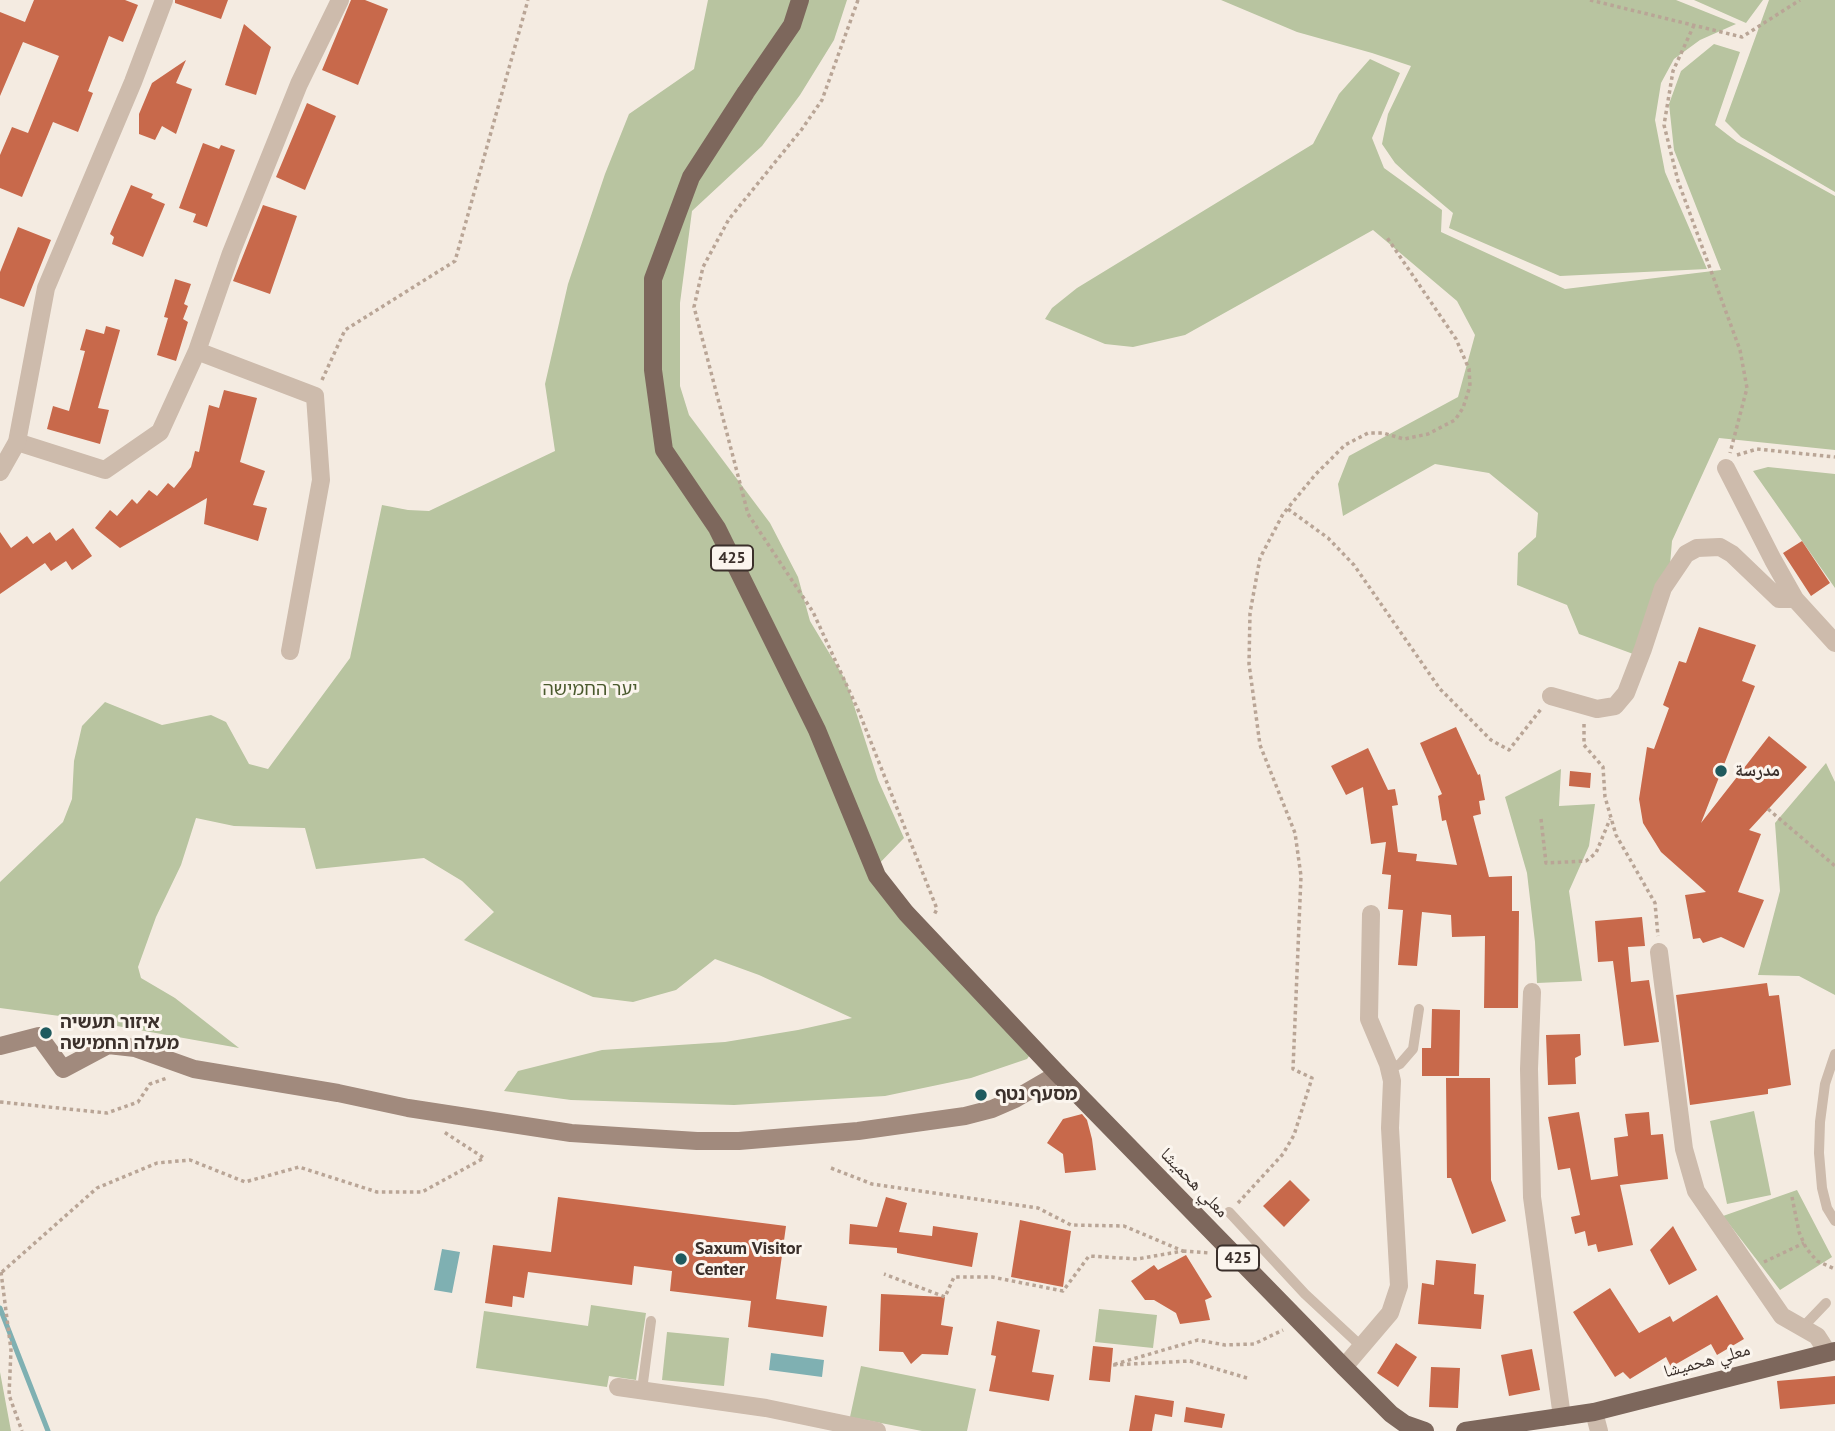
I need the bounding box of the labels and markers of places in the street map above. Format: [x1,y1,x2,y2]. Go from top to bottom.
place label: مدرسة [1735,760,1780,782]
marker: مدرسة [1713,763,1729,779]
place label: איזור תעשיה מעלה החמישה [60,1012,179,1054]
marker: איזור תעשיה מעלה החמישה [38,1025,54,1041]
place label: מסעף נטף [995,1084,1077,1106]
marker: מסעף נטף [973,1087,989,1103]
place label: Saxum Visitor Center [695,1238,802,1280]
marker: Saxum Visitor Center [673,1251,689,1267]

